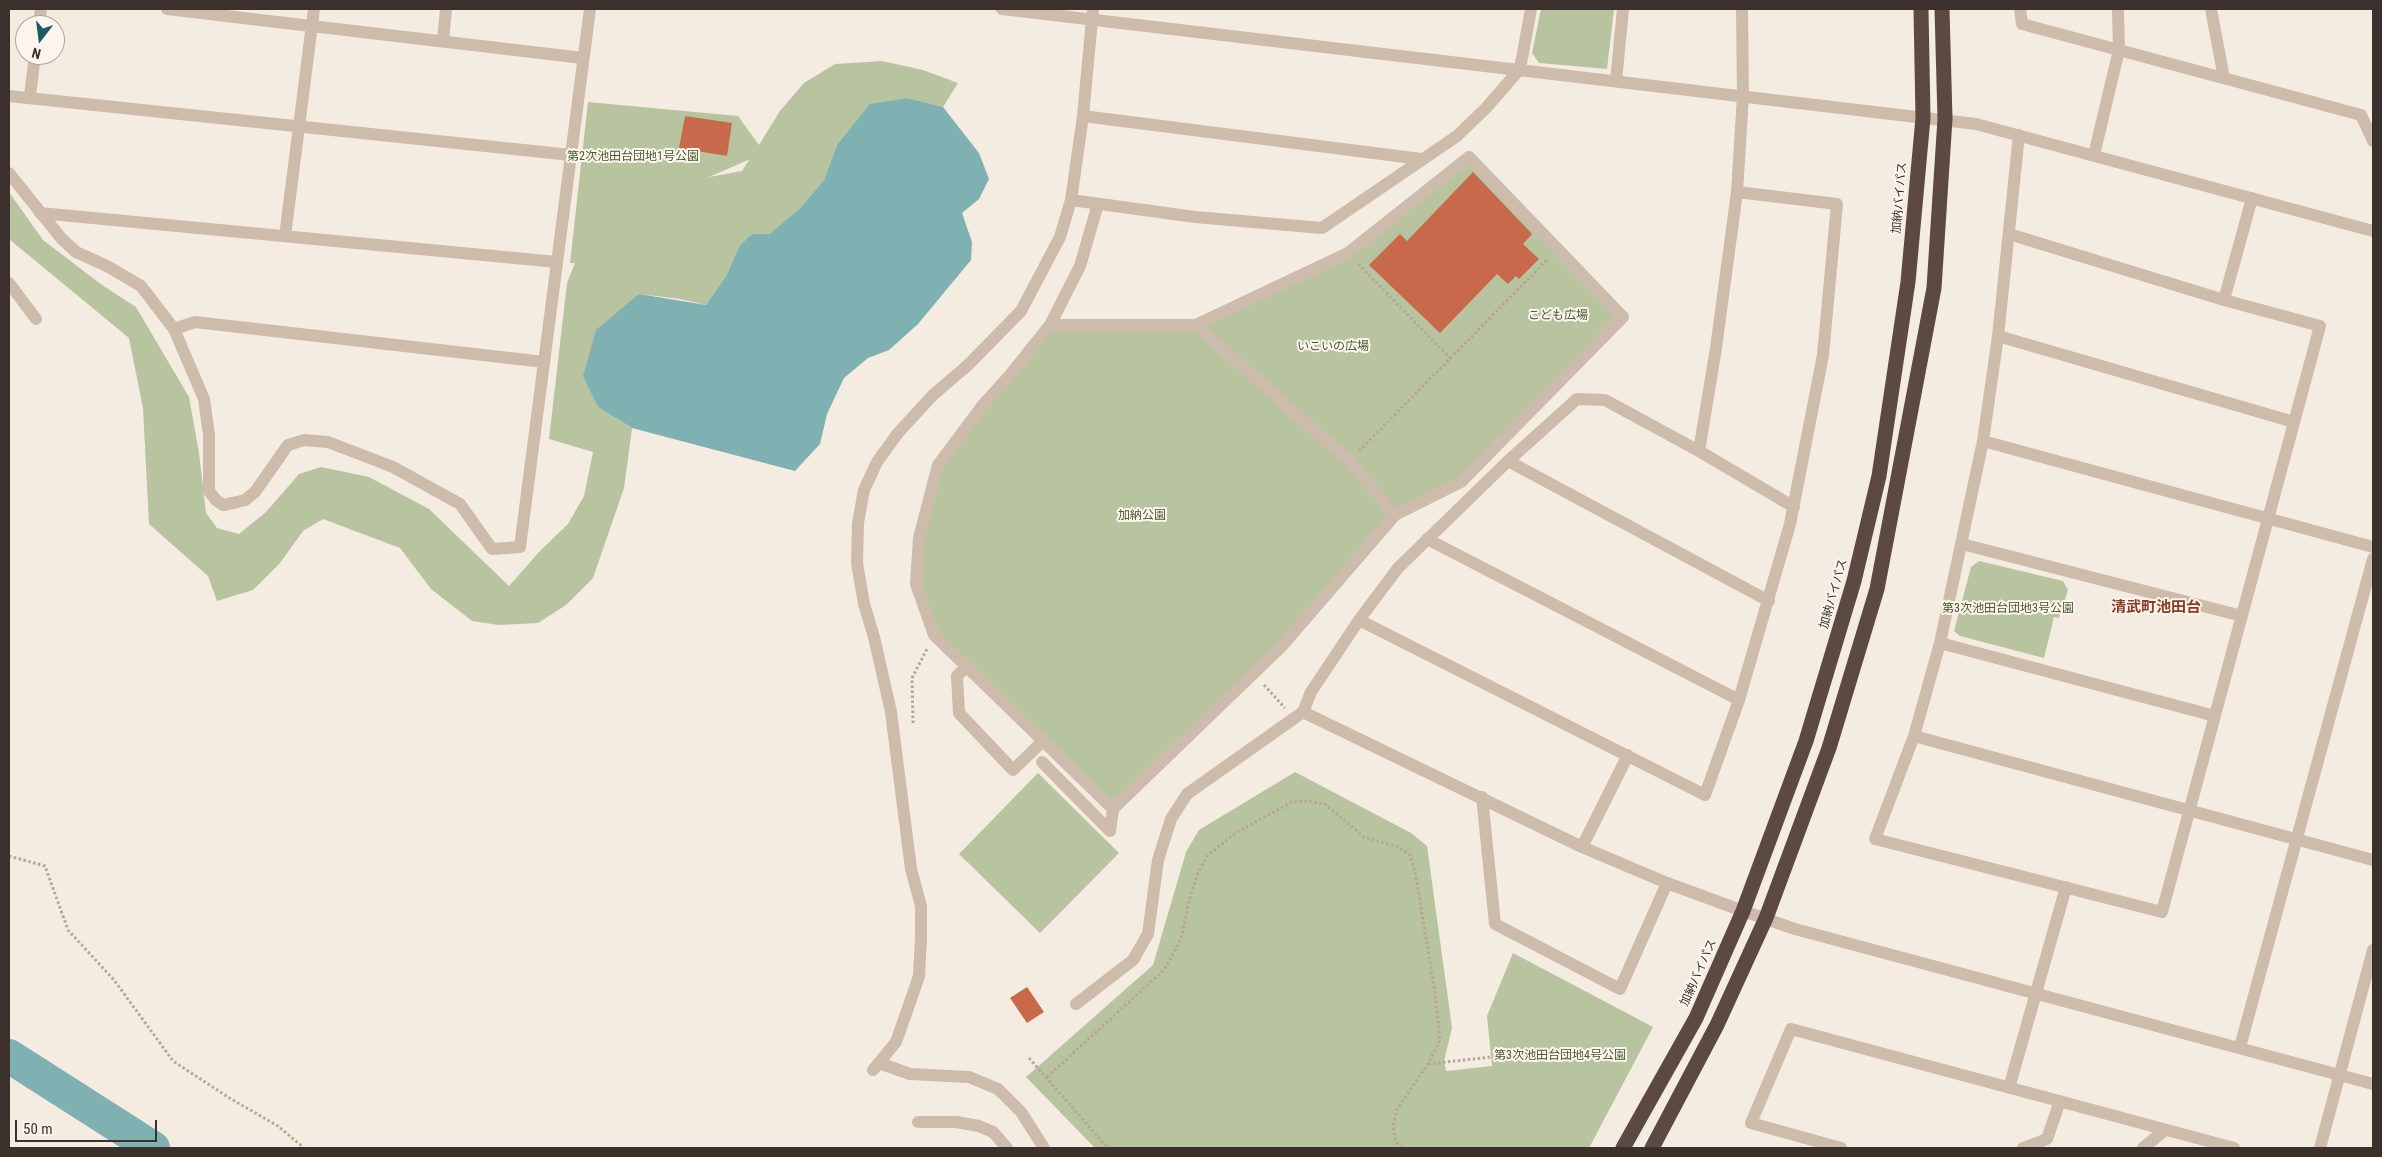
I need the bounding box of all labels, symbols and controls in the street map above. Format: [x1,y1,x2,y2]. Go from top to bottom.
north arrow [15,15,65,65]
text: N [30,45,43,62]
park label: 第2次池田台団地1号公園 [567,150,699,164]
street label: 加納バイパス [1890,162,1910,234]
park label: こども広場 [1528,309,1588,323]
park label: いこいの広場 [1297,340,1369,354]
park label: 加納公園 [1118,509,1166,523]
street label: 加納バイパス [1817,557,1851,631]
district label: 清武町池田台 [2111,599,2201,617]
park label: 第3次池田台団地3号公園 [1942,602,2074,616]
street label: 加納バイパス [1678,937,1720,1009]
park label: 第3次池田台団地4号公園 [1494,1049,1626,1063]
scale bar [18,1110,160,1142]
text: 50 m [23,1120,53,1138]

